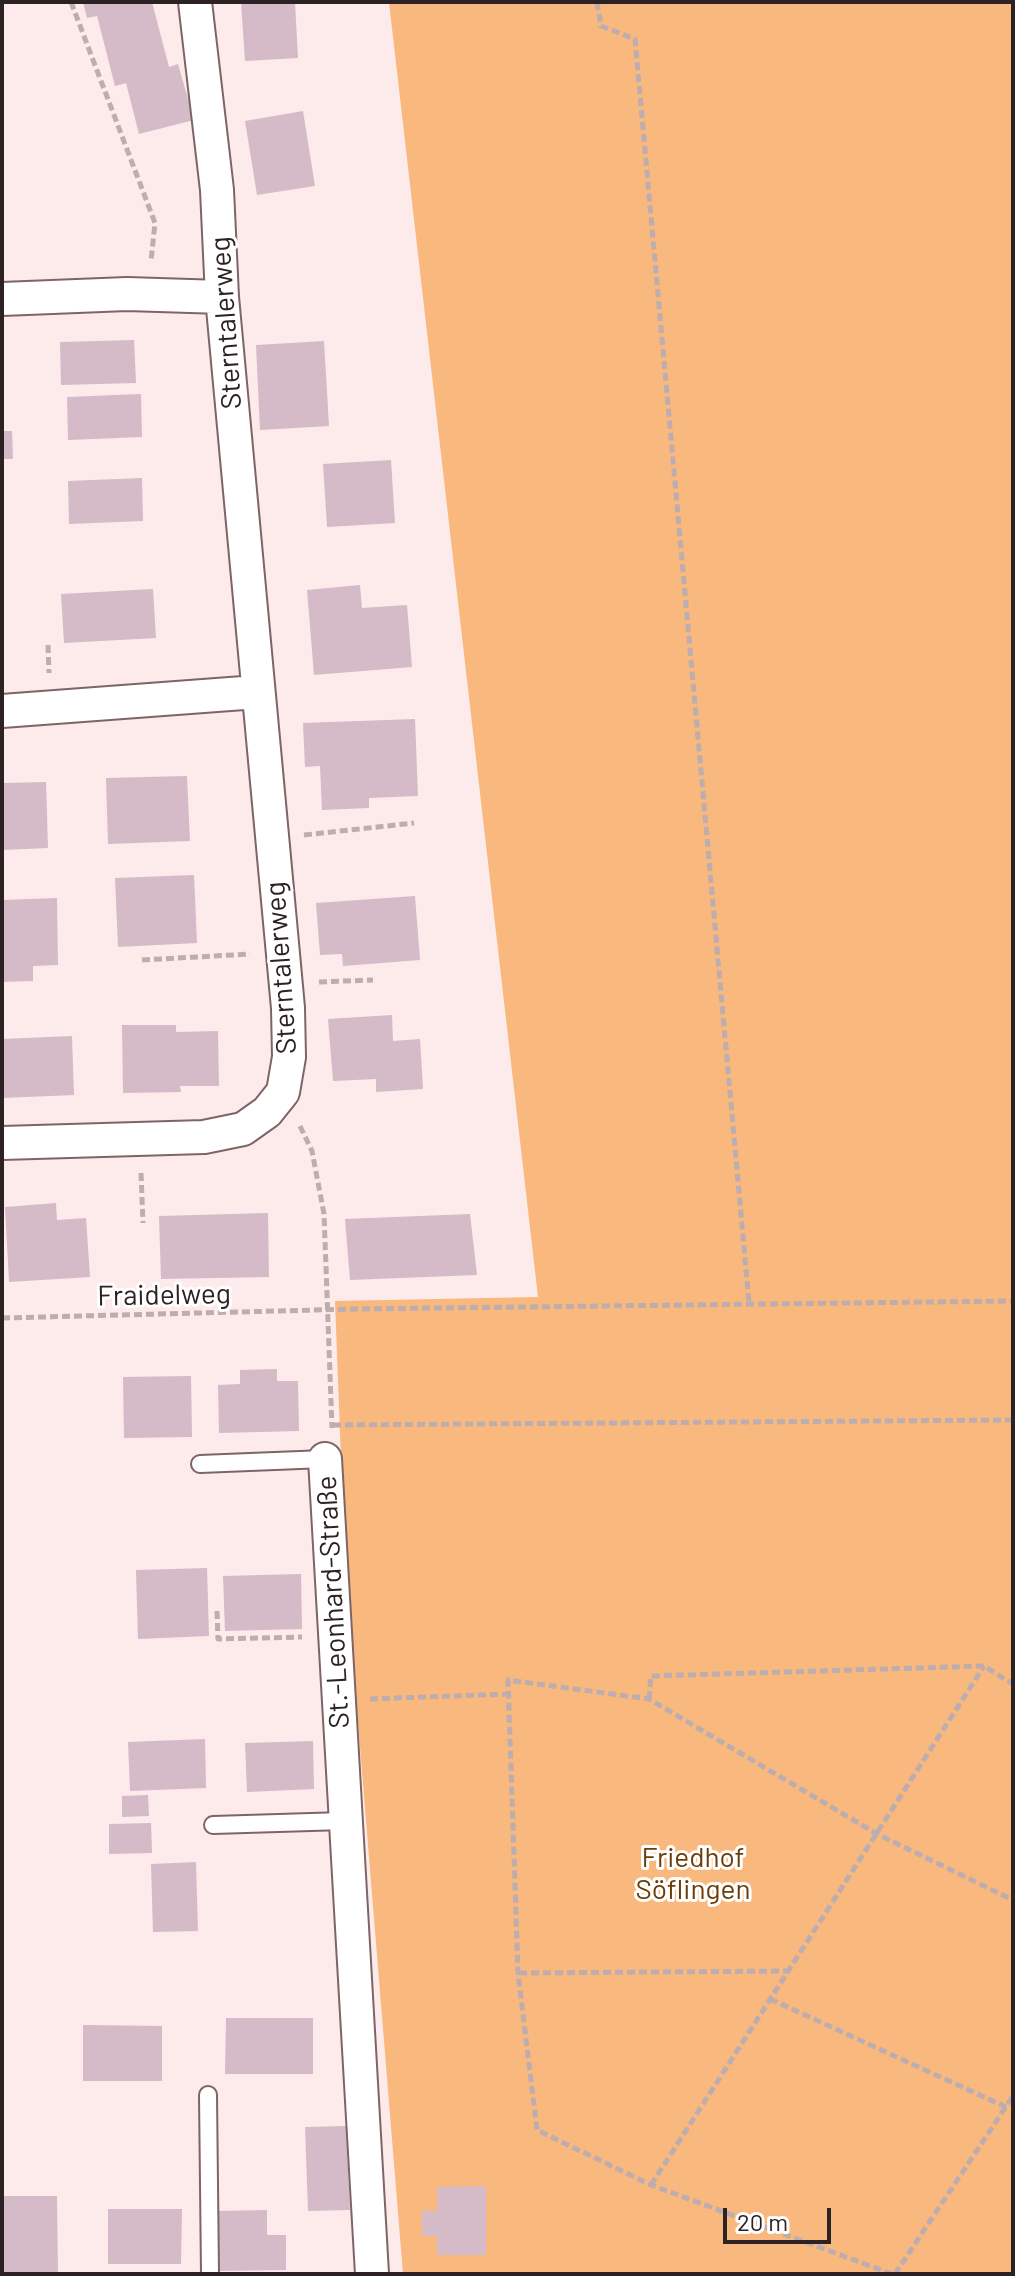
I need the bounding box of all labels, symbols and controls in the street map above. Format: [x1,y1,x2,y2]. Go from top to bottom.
street label: Sterntalerweg [203,236,249,410]
street label: Sterntalerweg [258,881,304,1055]
street label: Fraidelweg [97,1277,231,1313]
street label: St.-Leonhard-Straße [310,1475,356,1729]
park label: Friedhof Söflingen [636,1841,750,1907]
scale bar [727,2192,835,2242]
text: 20 m [737,2207,788,2236]

